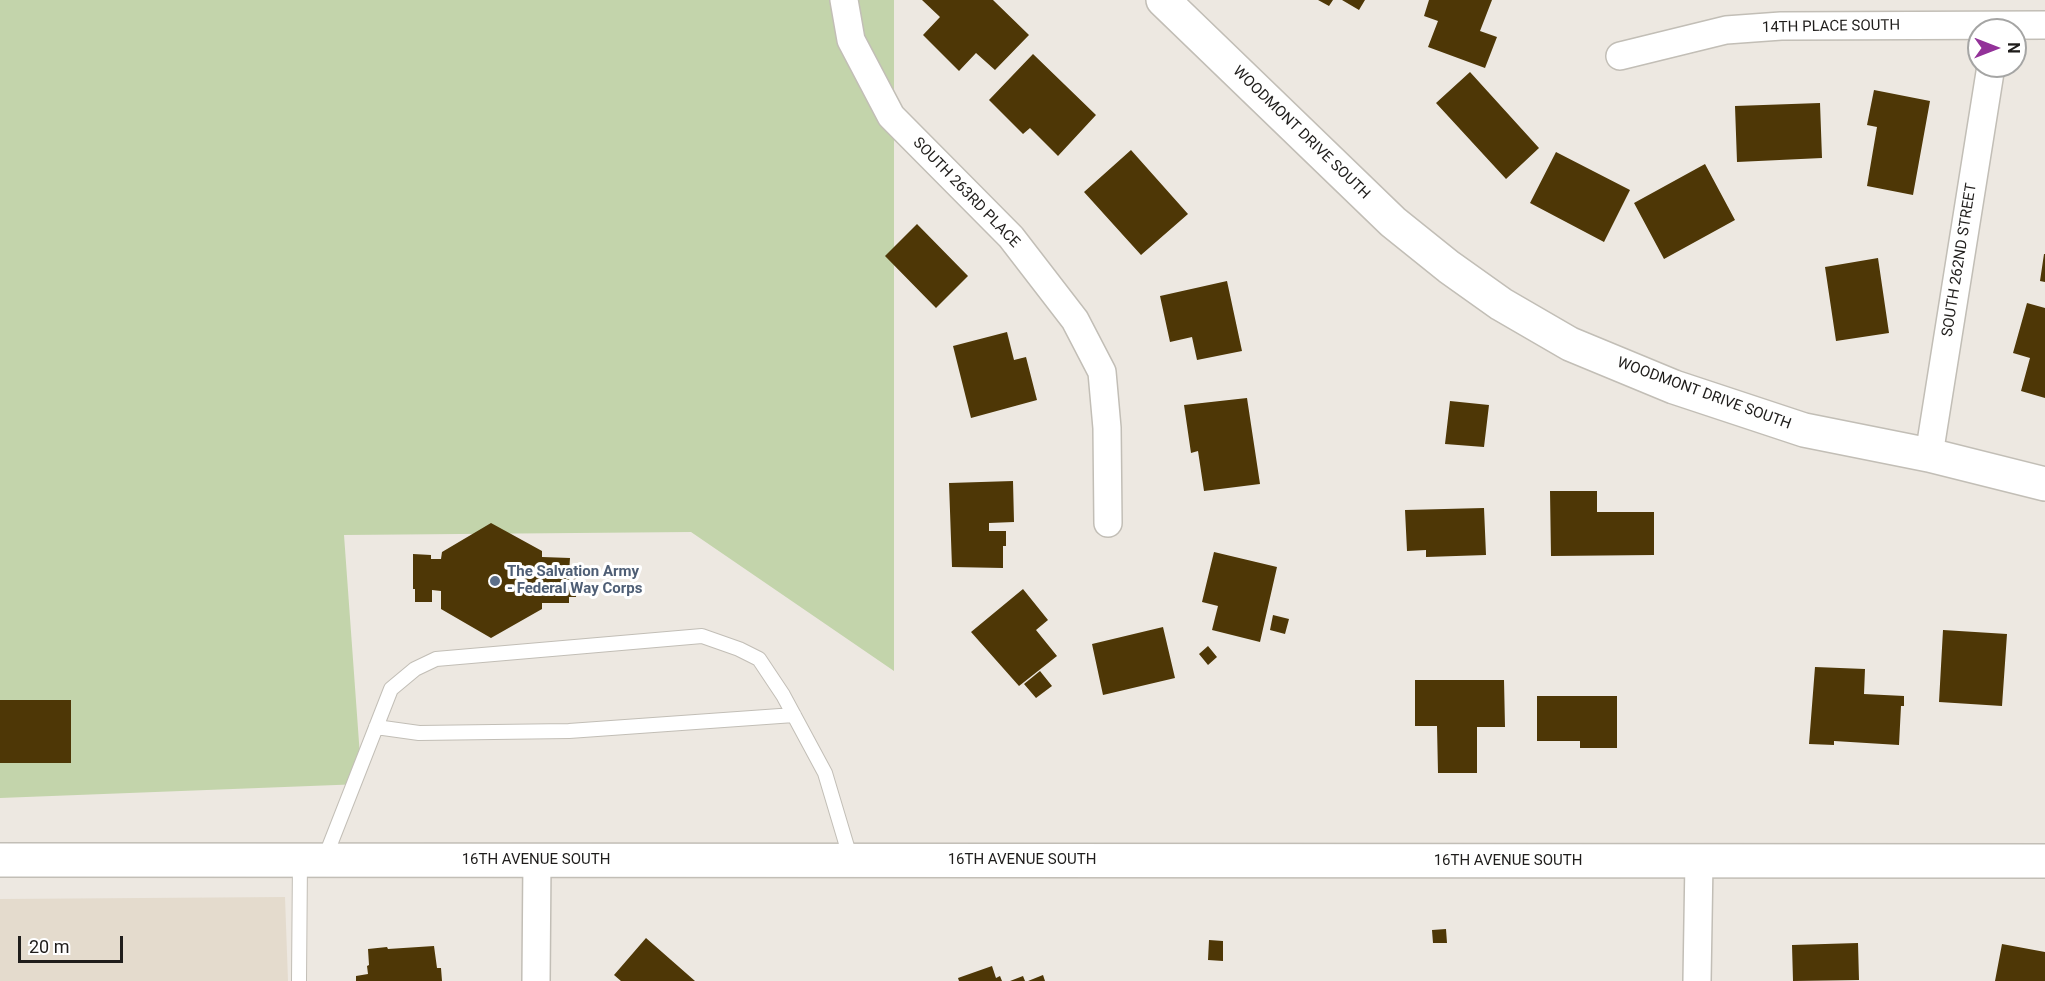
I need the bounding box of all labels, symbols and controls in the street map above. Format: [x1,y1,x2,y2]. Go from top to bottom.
street label: 14TH PLACE SOUTH [1762,17,1900,37]
north arrow [1967,18,2027,78]
text: N [2004,42,2023,54]
street label: WOODMONT DRIVE SOUTH [1229,63,1373,203]
street label: SOUTH 263RD PLACE [909,134,1023,252]
street label: SOUTH 262ND STREET [1939,182,1981,338]
street label: WOODMONT DRIVE SOUTH [1615,354,1793,434]
place label: The Salvation Army - Federal Way Corps [507,563,642,598]
marker: The Salvation Army - Federal Way Corps [488,574,502,588]
street label: 16TH AVENUE SOUTH [462,851,610,869]
street label: 16TH AVENUE SOUTH [948,851,1096,869]
street label: 16TH AVENUE SOUTH [1434,852,1582,870]
scale bar [21,924,126,962]
text: 20 m [29,936,69,957]

